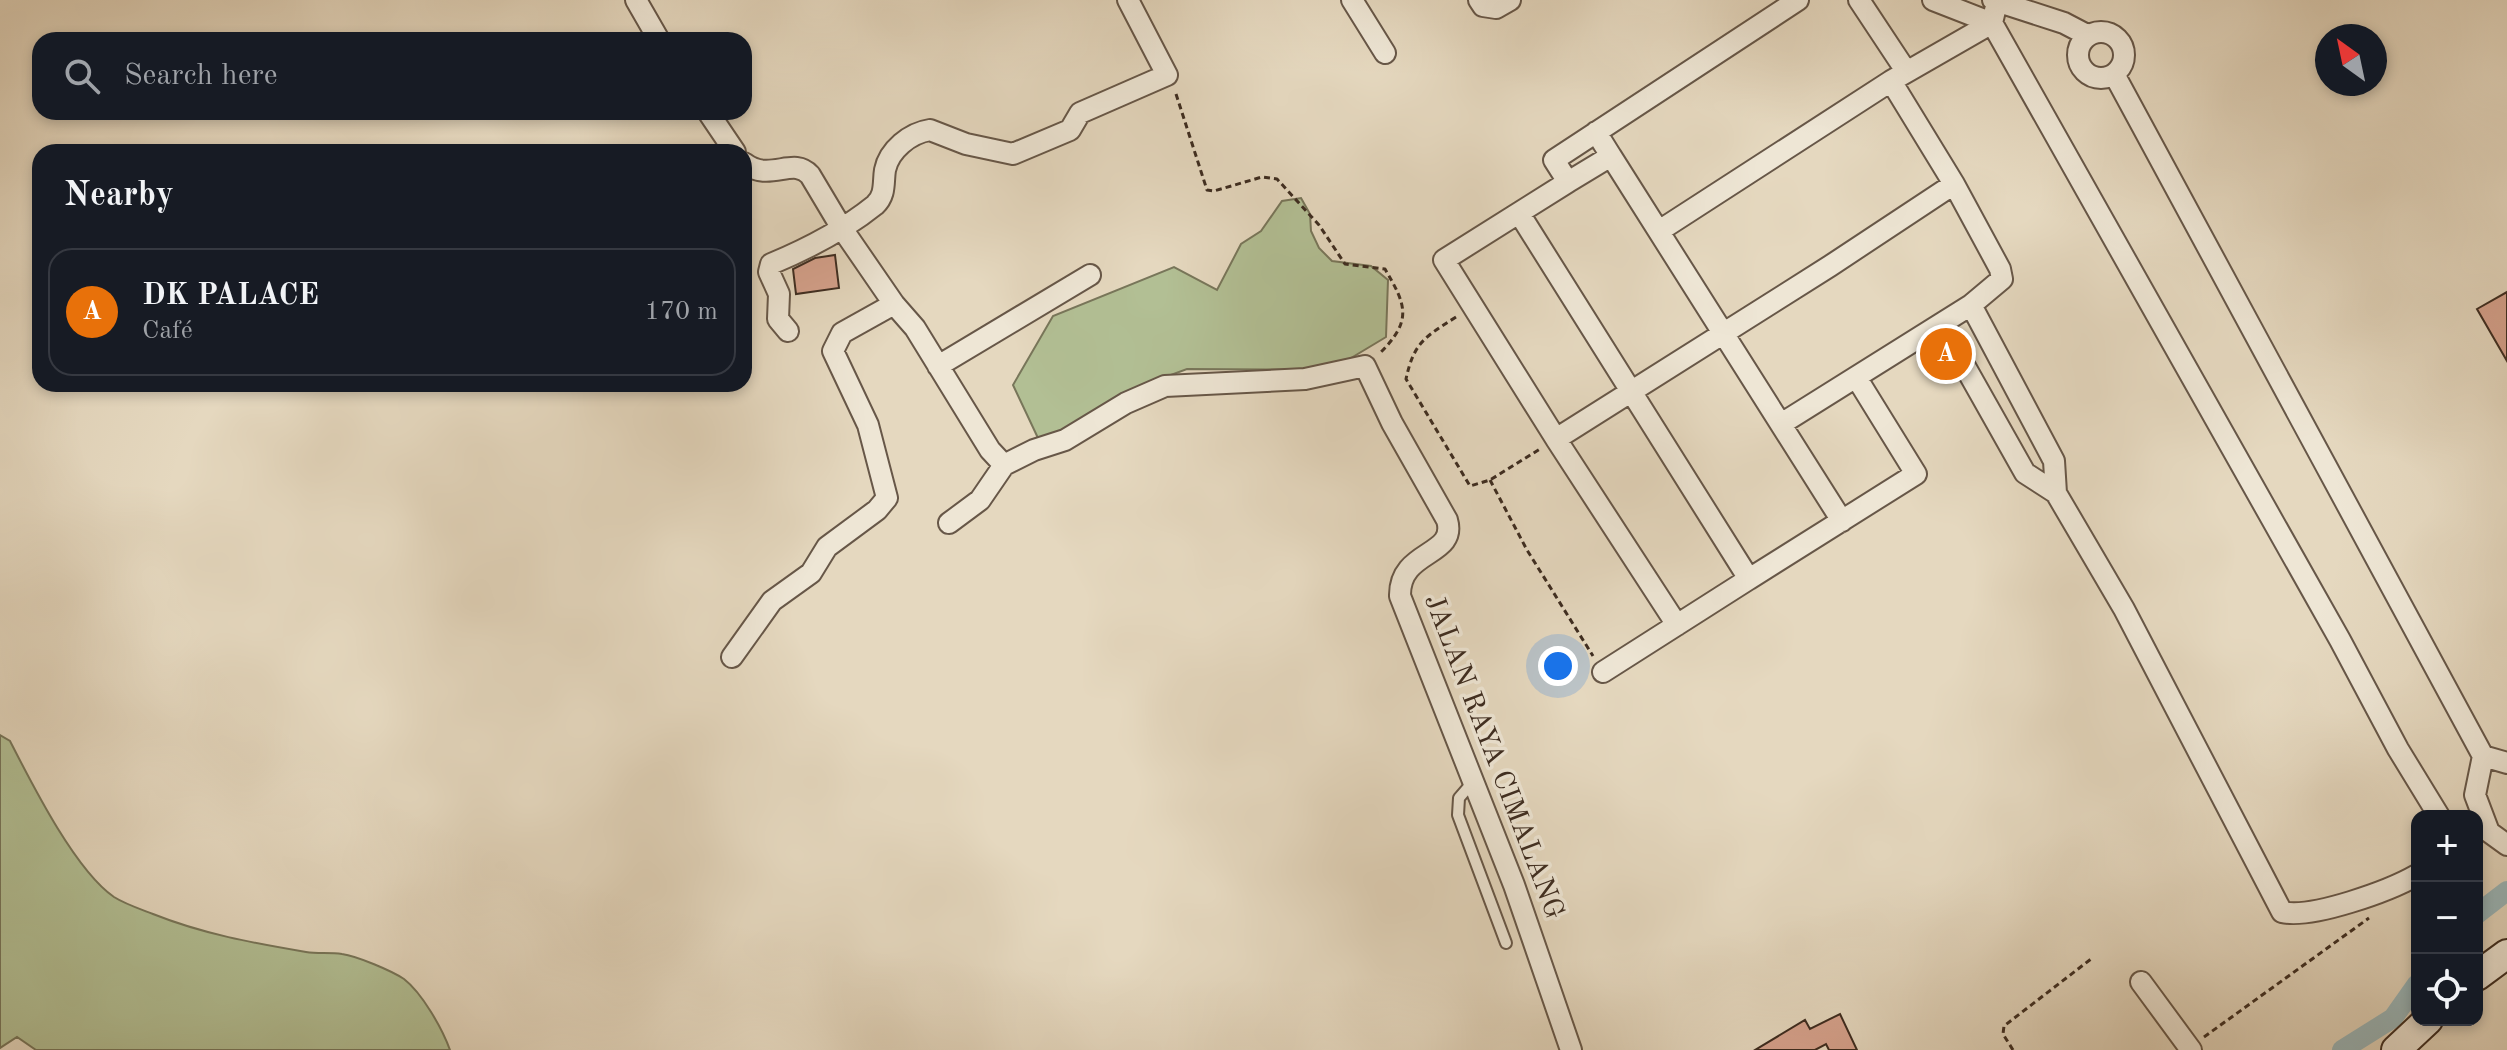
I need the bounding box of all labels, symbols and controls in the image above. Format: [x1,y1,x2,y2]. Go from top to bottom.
north arrow [2315,24,2387,96]
search box [32,32,752,120]
icon: search [60,54,104,98]
text: Search here [124,61,278,91]
text: Nearby [64,179,174,213]
text: DK PALACE [142,281,319,311]
text: A [82,299,102,325]
text: 170 m [645,299,718,325]
text: Café [142,318,193,344]
pin: A [1920,324,1972,384]
street label: JALAN RAYA CIMALANG [1418,591,1568,923]
your location [1538,646,1578,686]
map controls [2411,810,2483,1026]
button: + [2411,810,2483,882]
button: − [2411,882,2483,954]
button: locate [2411,954,2483,1026]

